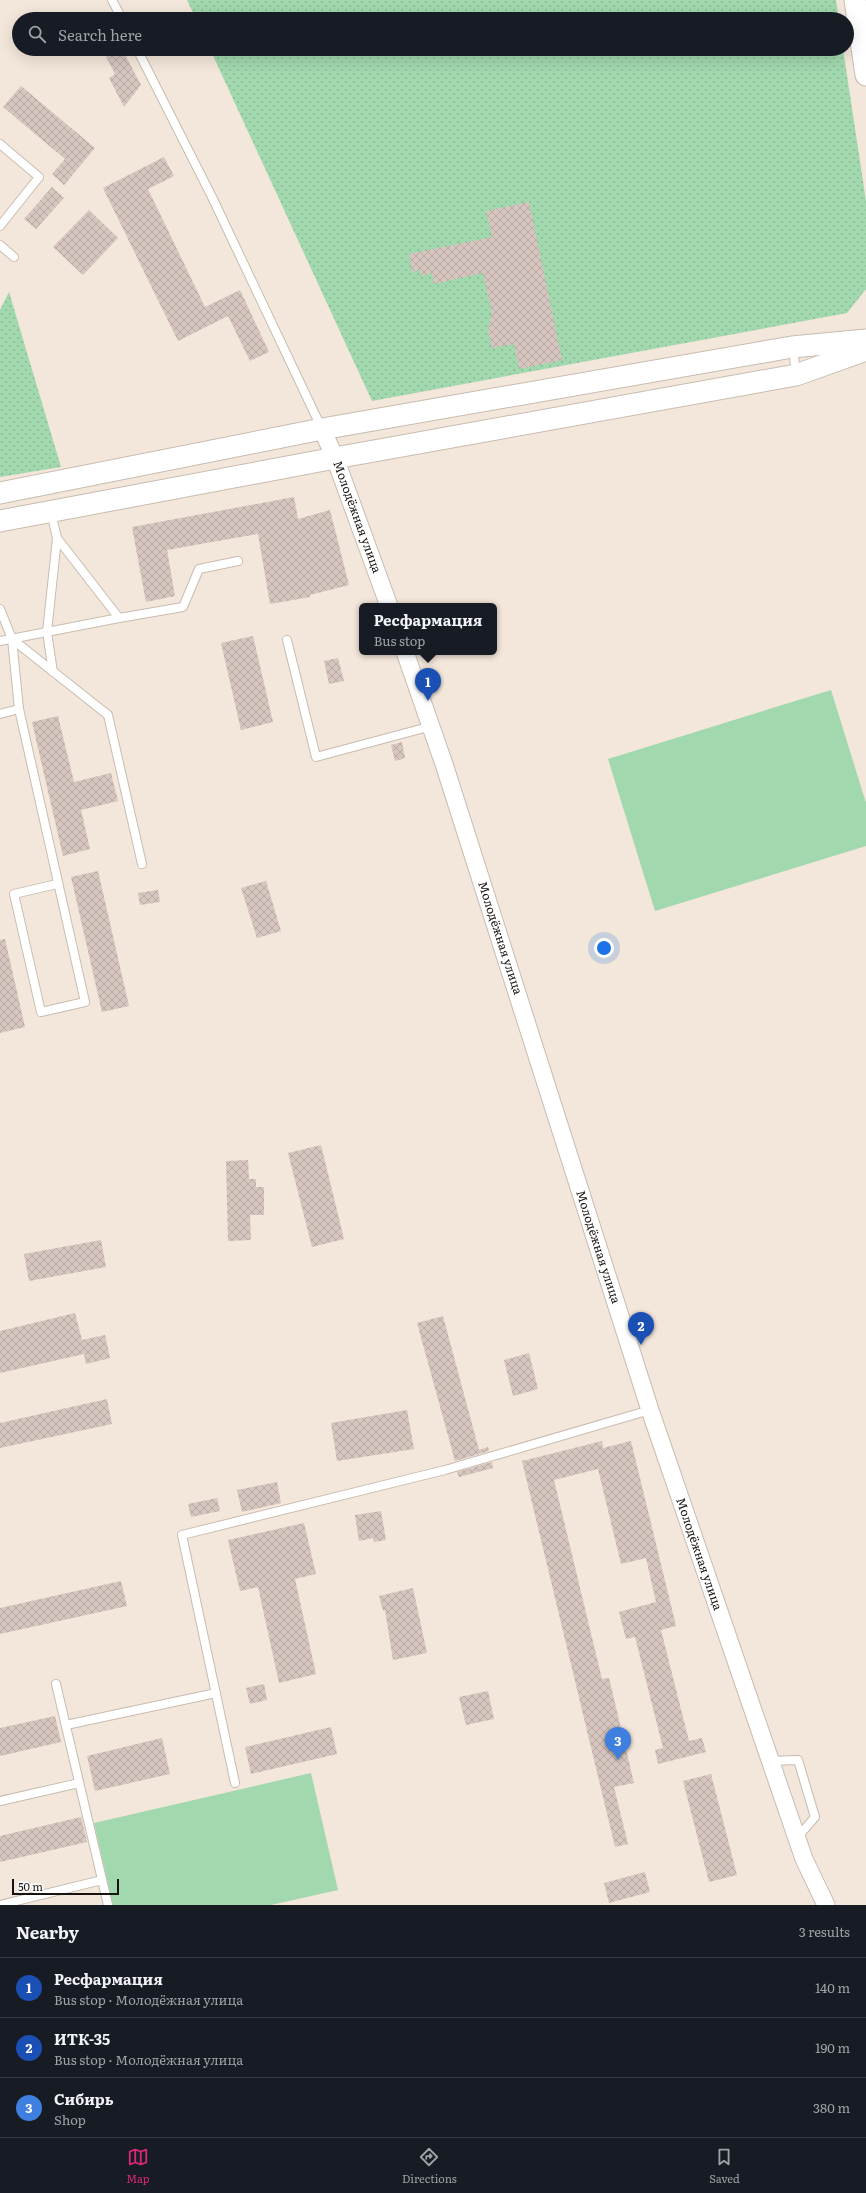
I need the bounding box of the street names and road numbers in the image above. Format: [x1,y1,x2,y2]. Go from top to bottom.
street label: Молодёжная улица [329,458,387,576]
street label: Молодёжная улица [474,879,528,997]
street label: Молодёжная улица [572,1188,626,1306]
street label: Молодёжная улица [672,1495,728,1613]

